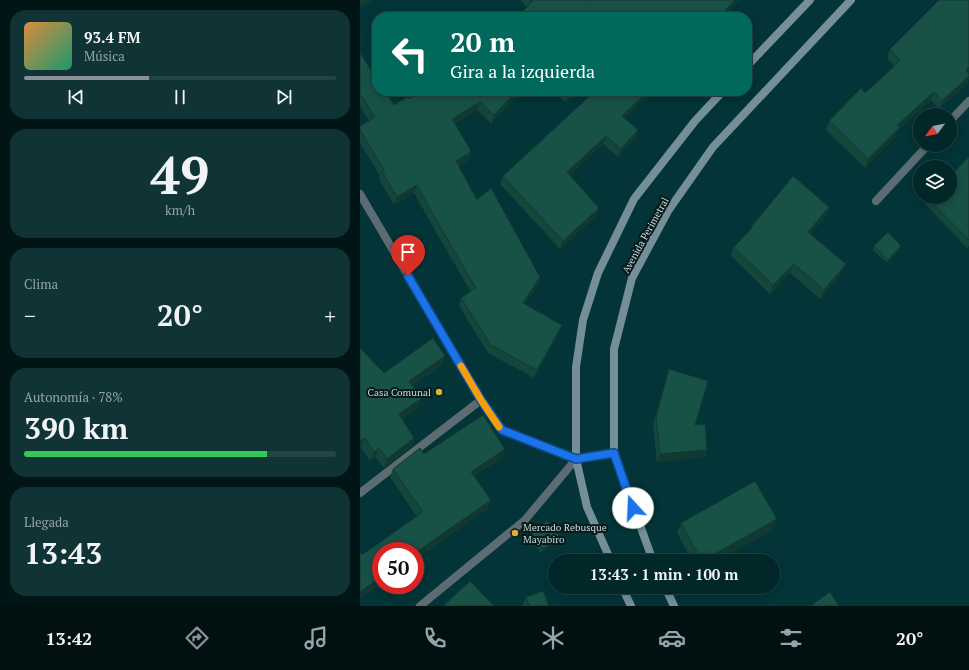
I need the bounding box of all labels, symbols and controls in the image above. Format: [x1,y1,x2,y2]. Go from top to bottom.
text: 20 m [450,23,515,60]
text: 93.4 FM [84,27,141,47]
icon: left [384,28,436,80]
text: Música [84,47,125,65]
text: Gira a la izquierda [450,59,595,83]
icon: previous [65,86,87,108]
icon: pause [169,86,191,108]
icon: next [273,86,295,108]
north arrow [913,108,957,152]
map controls [913,108,957,204]
text: 49 [151,140,209,209]
button: layers [913,160,957,204]
street label: Avenida Perimetral [619,195,672,275]
text: km/h [165,201,195,219]
pin [391,235,425,276]
icon: arrive [397,241,419,263]
text: Clima [24,275,58,293]
text: 20° [157,295,203,335]
text: − [24,301,36,330]
text: + [324,301,336,330]
place label: Casa Comunal [368,386,431,399]
marker: Casa Comunal [434,387,444,397]
text: Autonomía · 78% [24,388,123,406]
text: 390 km [24,408,128,448]
position arrow [612,487,654,529]
text: Llegada [24,513,69,531]
place label: Mercado Rebusque Mayabiro [523,521,607,546]
marker: Mercado Rebusque Mayabiro [510,528,520,538]
text: 13:43 [24,533,102,573]
speed limit sign: 50 [372,542,424,594]
text: 13:43 · 1 min · 100 m [590,564,738,584]
icon: directions [183,624,211,652]
icon: music [302,624,330,652]
icon: phone [421,624,449,652]
icon: climate [539,624,567,652]
icon: car [658,624,686,652]
icon: filters [777,624,805,652]
text: 13:42 [45,626,92,650]
text: 20° [896,626,924,650]

